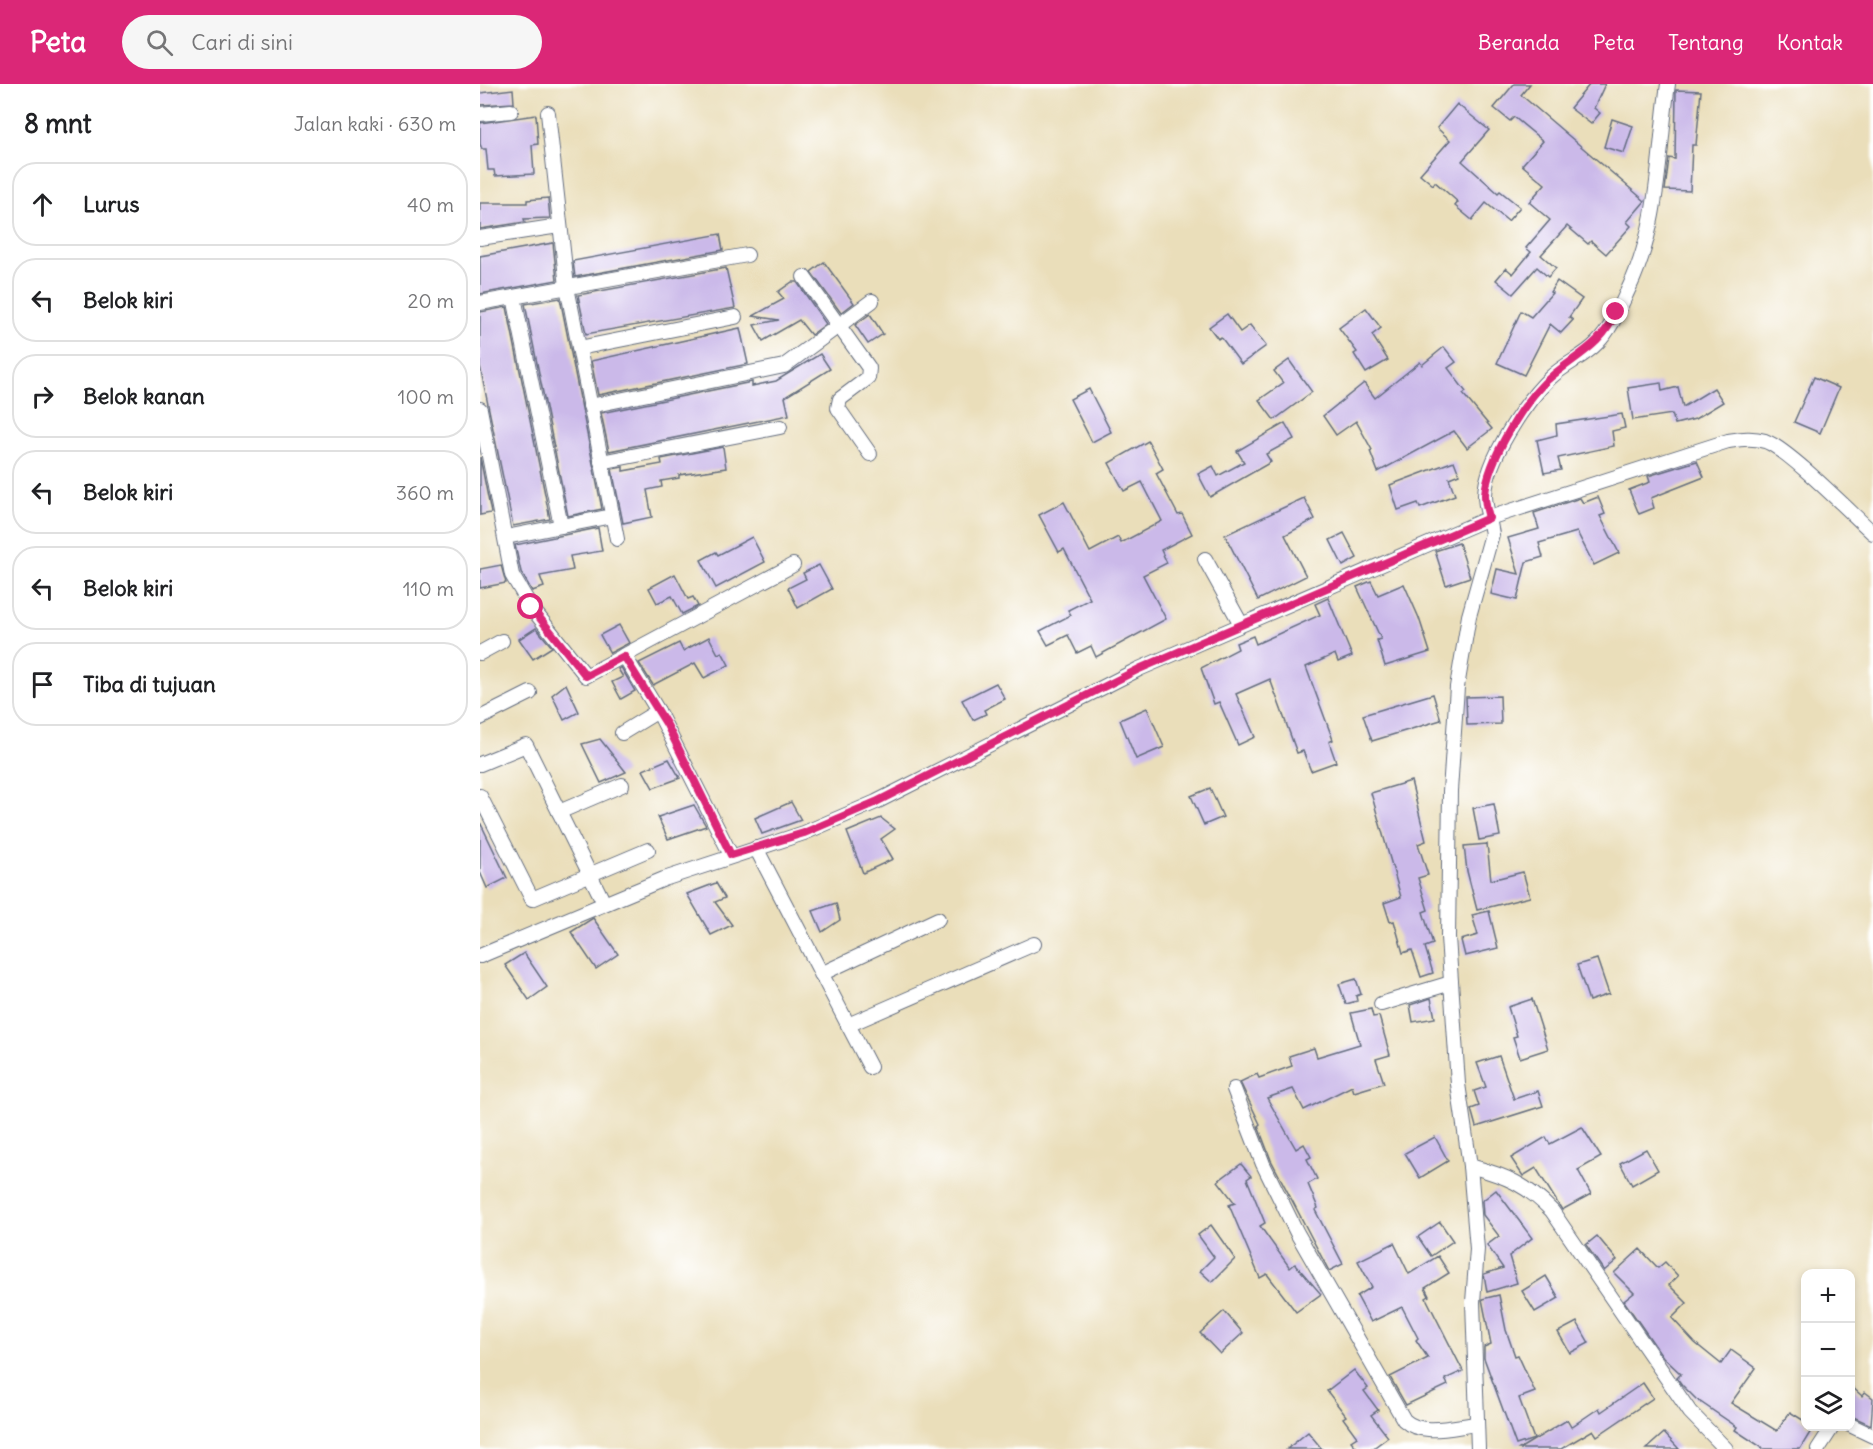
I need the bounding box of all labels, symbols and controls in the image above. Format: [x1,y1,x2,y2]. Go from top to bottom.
search box [122,15,542,69]
text: Peta [30,24,86,60]
icon: search [143,26,176,59]
text: Cari di sini [191,28,293,56]
text: Beranda [1478,29,1560,56]
text: Peta [1593,29,1635,56]
text: Tentang [1668,29,1744,56]
text: Kontak [1777,29,1843,56]
text: 8 mnt [24,107,92,140]
text: Jalan kaki · 630 m [294,111,456,136]
icon: ahead [26,188,59,221]
text: Lurus [83,190,139,218]
text: 40 m [407,192,454,217]
icon: left [26,284,59,317]
text: Belok kiri [83,286,173,314]
text: 20 m [408,288,454,313]
route end [1602,298,1628,324]
icon: right [26,380,59,413]
text: Belok kanan [83,382,205,410]
text: 100 m [397,384,454,409]
icon: left [26,476,59,509]
text: Belok kiri [83,478,173,506]
text: 360 m [396,480,454,505]
icon: left [26,572,59,605]
text: Belok kiri [83,574,173,602]
text: 110 m [403,576,454,601]
route start [517,593,543,619]
icon: arrive [26,668,59,701]
text: Tiba di tujuan [83,670,216,698]
map controls [1801,1269,1855,1431]
button: + [1801,1269,1855,1323]
button: − [1801,1323,1855,1377]
button: layers [1801,1377,1855,1431]

